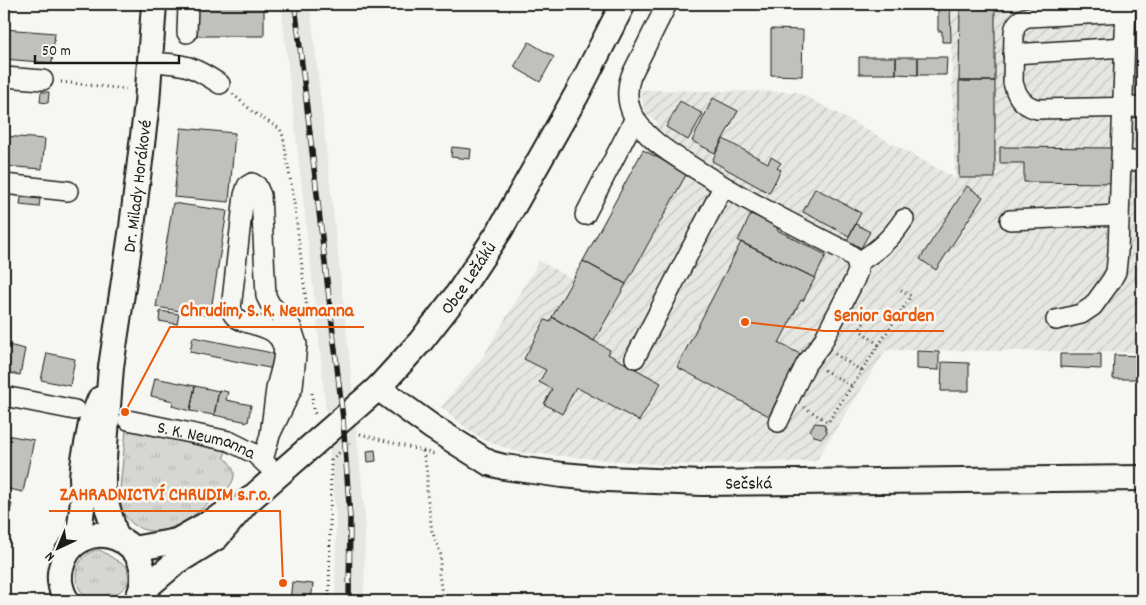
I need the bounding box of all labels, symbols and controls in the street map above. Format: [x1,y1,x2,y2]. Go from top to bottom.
scale bar [35,32,179,64]
text: 50 m [42,41,71,63]
street label: Dr. Milady Horákové [118,118,160,254]
street label: Obce Ležáků [436,238,504,321]
callout: Chrudim, S. K. Neumanna [170,293,364,327]
callout: Senior Garden [824,297,944,331]
text: Chrudim, S. K. Neumanna [180,299,355,326]
text: Senior Garden [834,304,934,331]
street label: S. K. Neumanna [155,416,259,467]
street label: Sečská [725,472,772,498]
callout: ZAHRADNICTVÍ CHRUDIM s.r.o. [49,477,280,511]
text: ZAHRADNICTVÍ CHRUDIM s.r.o. [60,483,270,510]
north arrow [32,522,82,572]
text: N [41,546,60,566]

